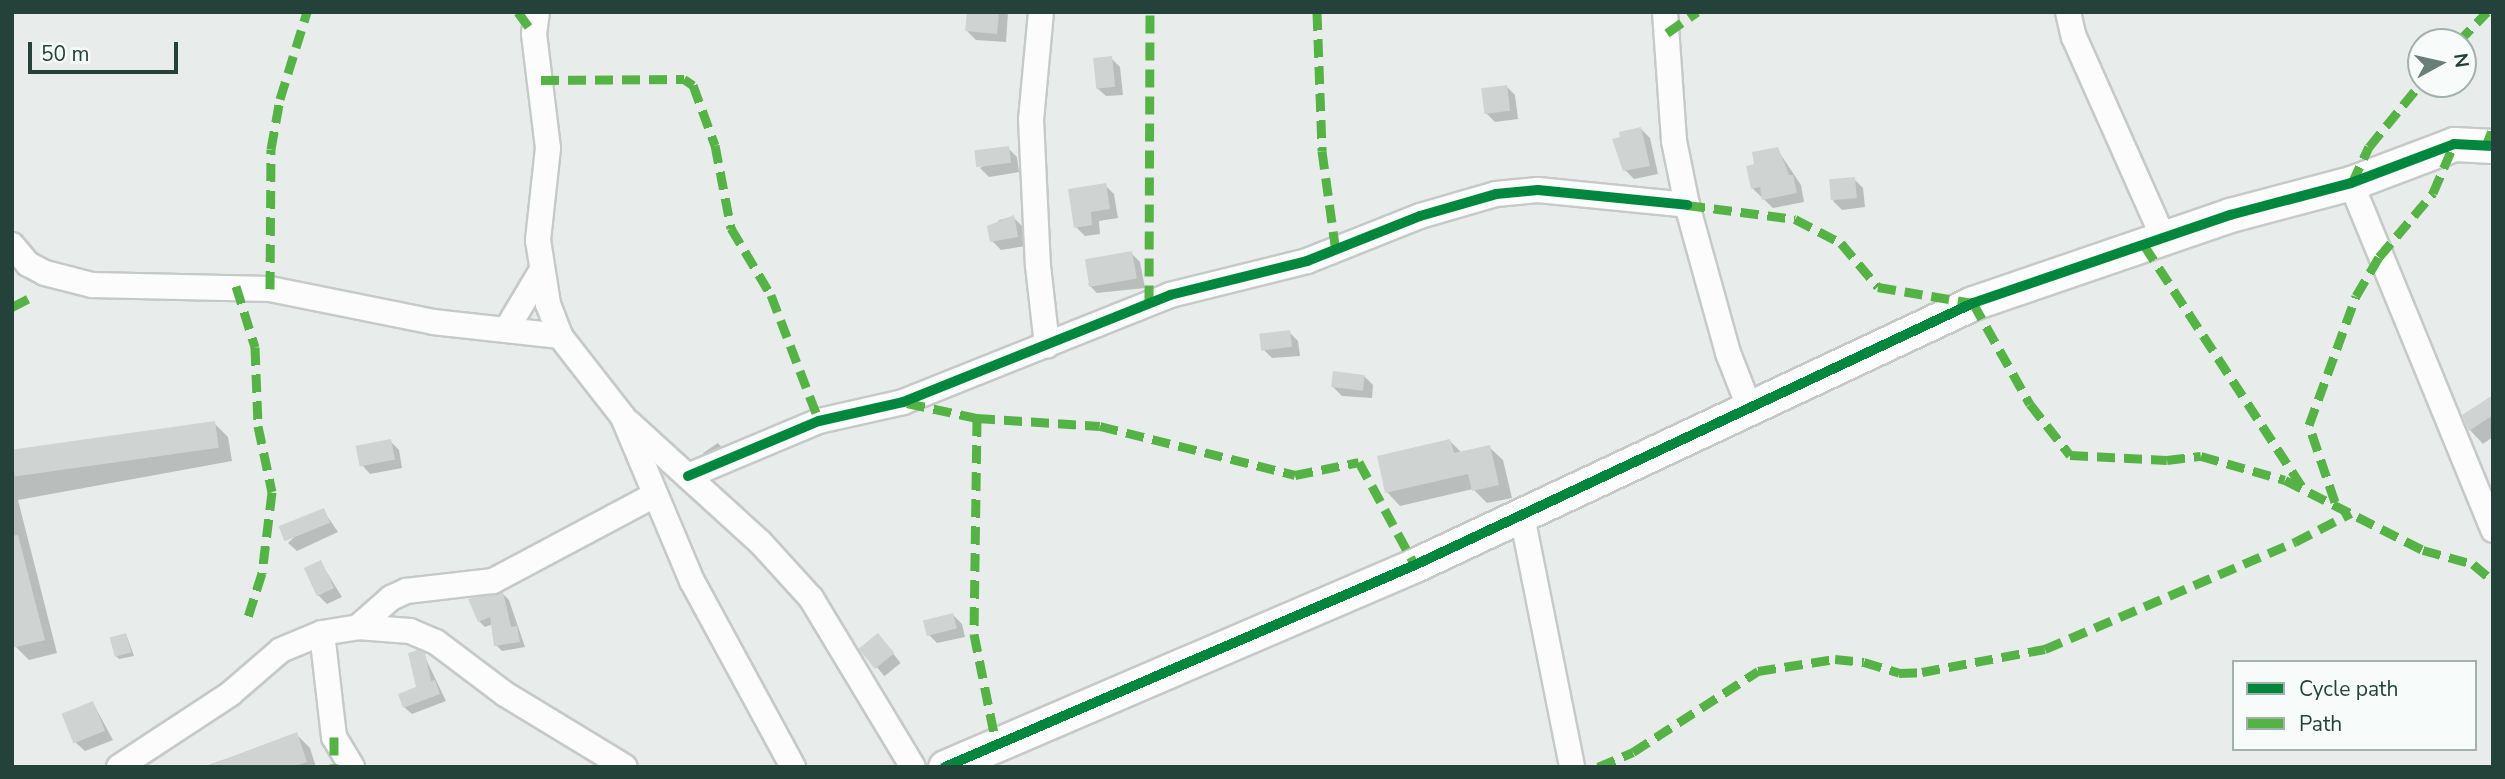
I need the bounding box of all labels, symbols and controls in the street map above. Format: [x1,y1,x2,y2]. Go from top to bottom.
scale bar [32,28,182,72]
north arrow [2407,28,2477,98]
text: 50 m [41,40,90,68]
text: N [2447,52,2475,69]
legend [2232,660,2477,751]
text: Cycle path [2299,675,2398,703]
text: Path [2299,710,2342,738]

